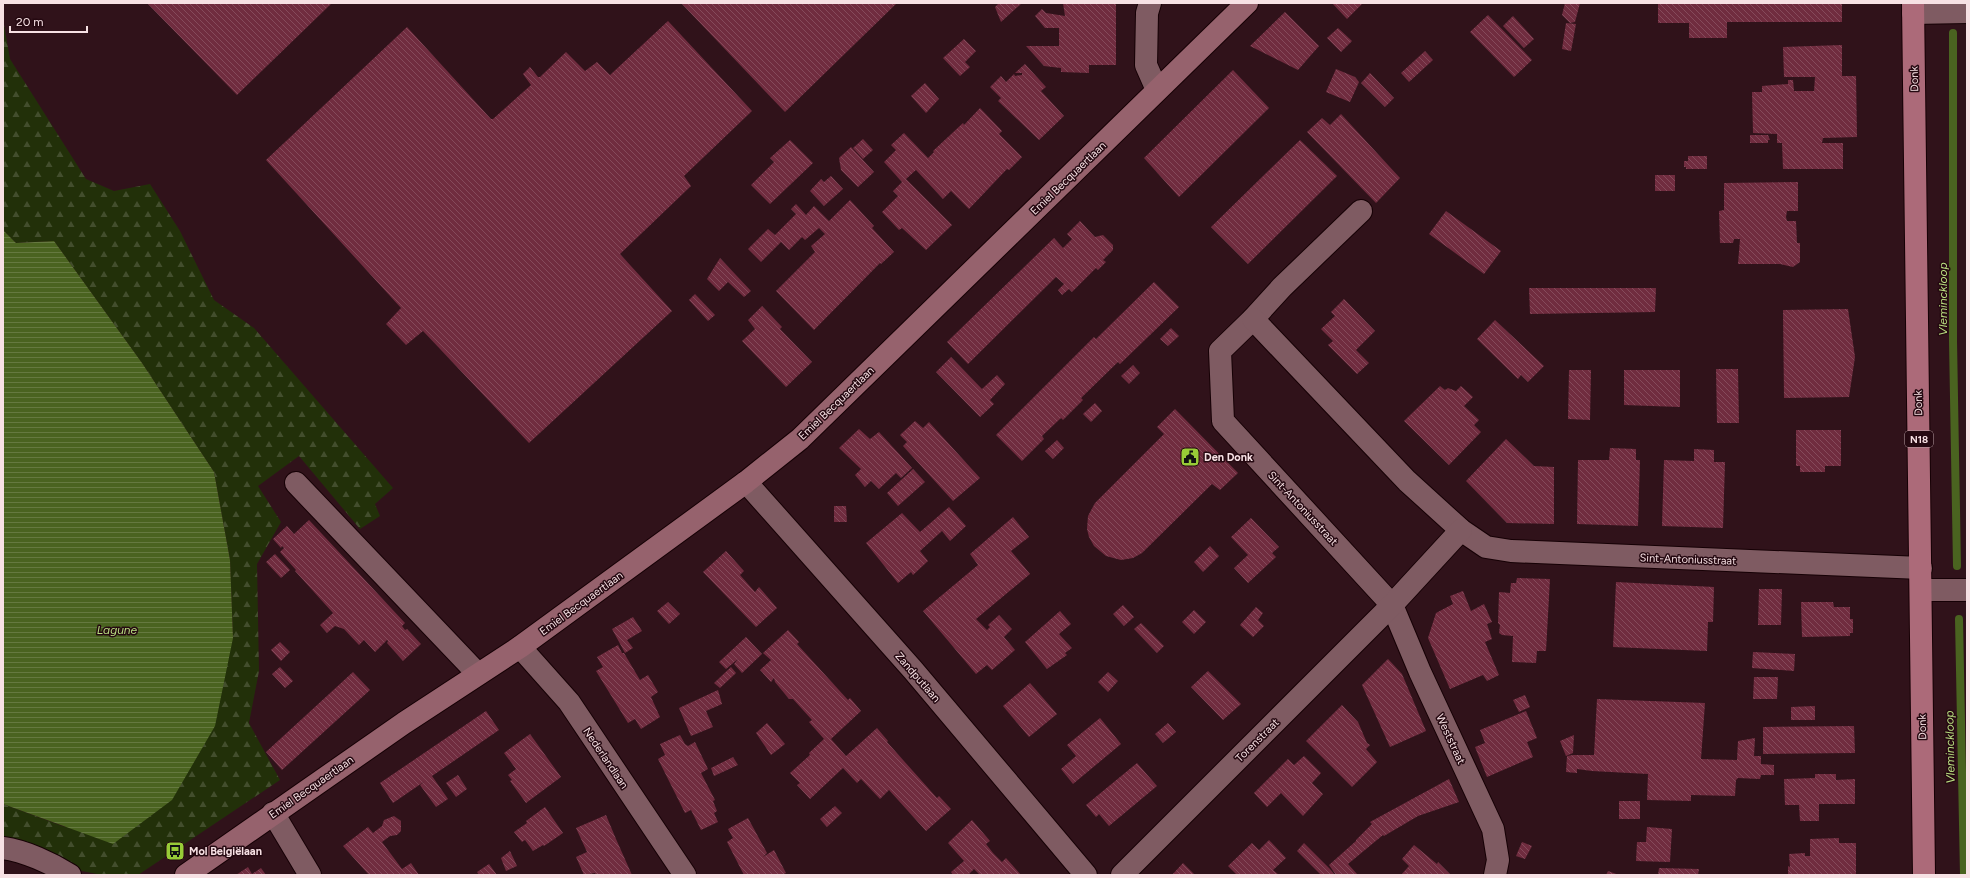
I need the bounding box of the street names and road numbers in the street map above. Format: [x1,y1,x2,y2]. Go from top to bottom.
street label: Donk [1908,66,1921,92]
street label: Emiel Becquaertlaan [1028,139,1109,218]
street label: Emiel Becquaertlaan [796,364,877,443]
street label: Donk [1912,390,1925,416]
road number: N18 [1905,431,1933,447]
street label: Sint-Antoniusstraat [1265,469,1340,548]
street label: Sint-Antoniusstraat [1639,551,1736,568]
street label: Emiel Becquaertlaan [537,569,626,638]
street label: Zandputlaan [892,650,943,705]
street label: Weststraat [1433,712,1468,766]
street label: Donk [1916,714,1929,740]
street label: Torenstraat [1233,716,1282,765]
street label: Nederlandlaan [580,725,631,791]
street label: Emiel Becquaertlaan [267,753,356,821]

